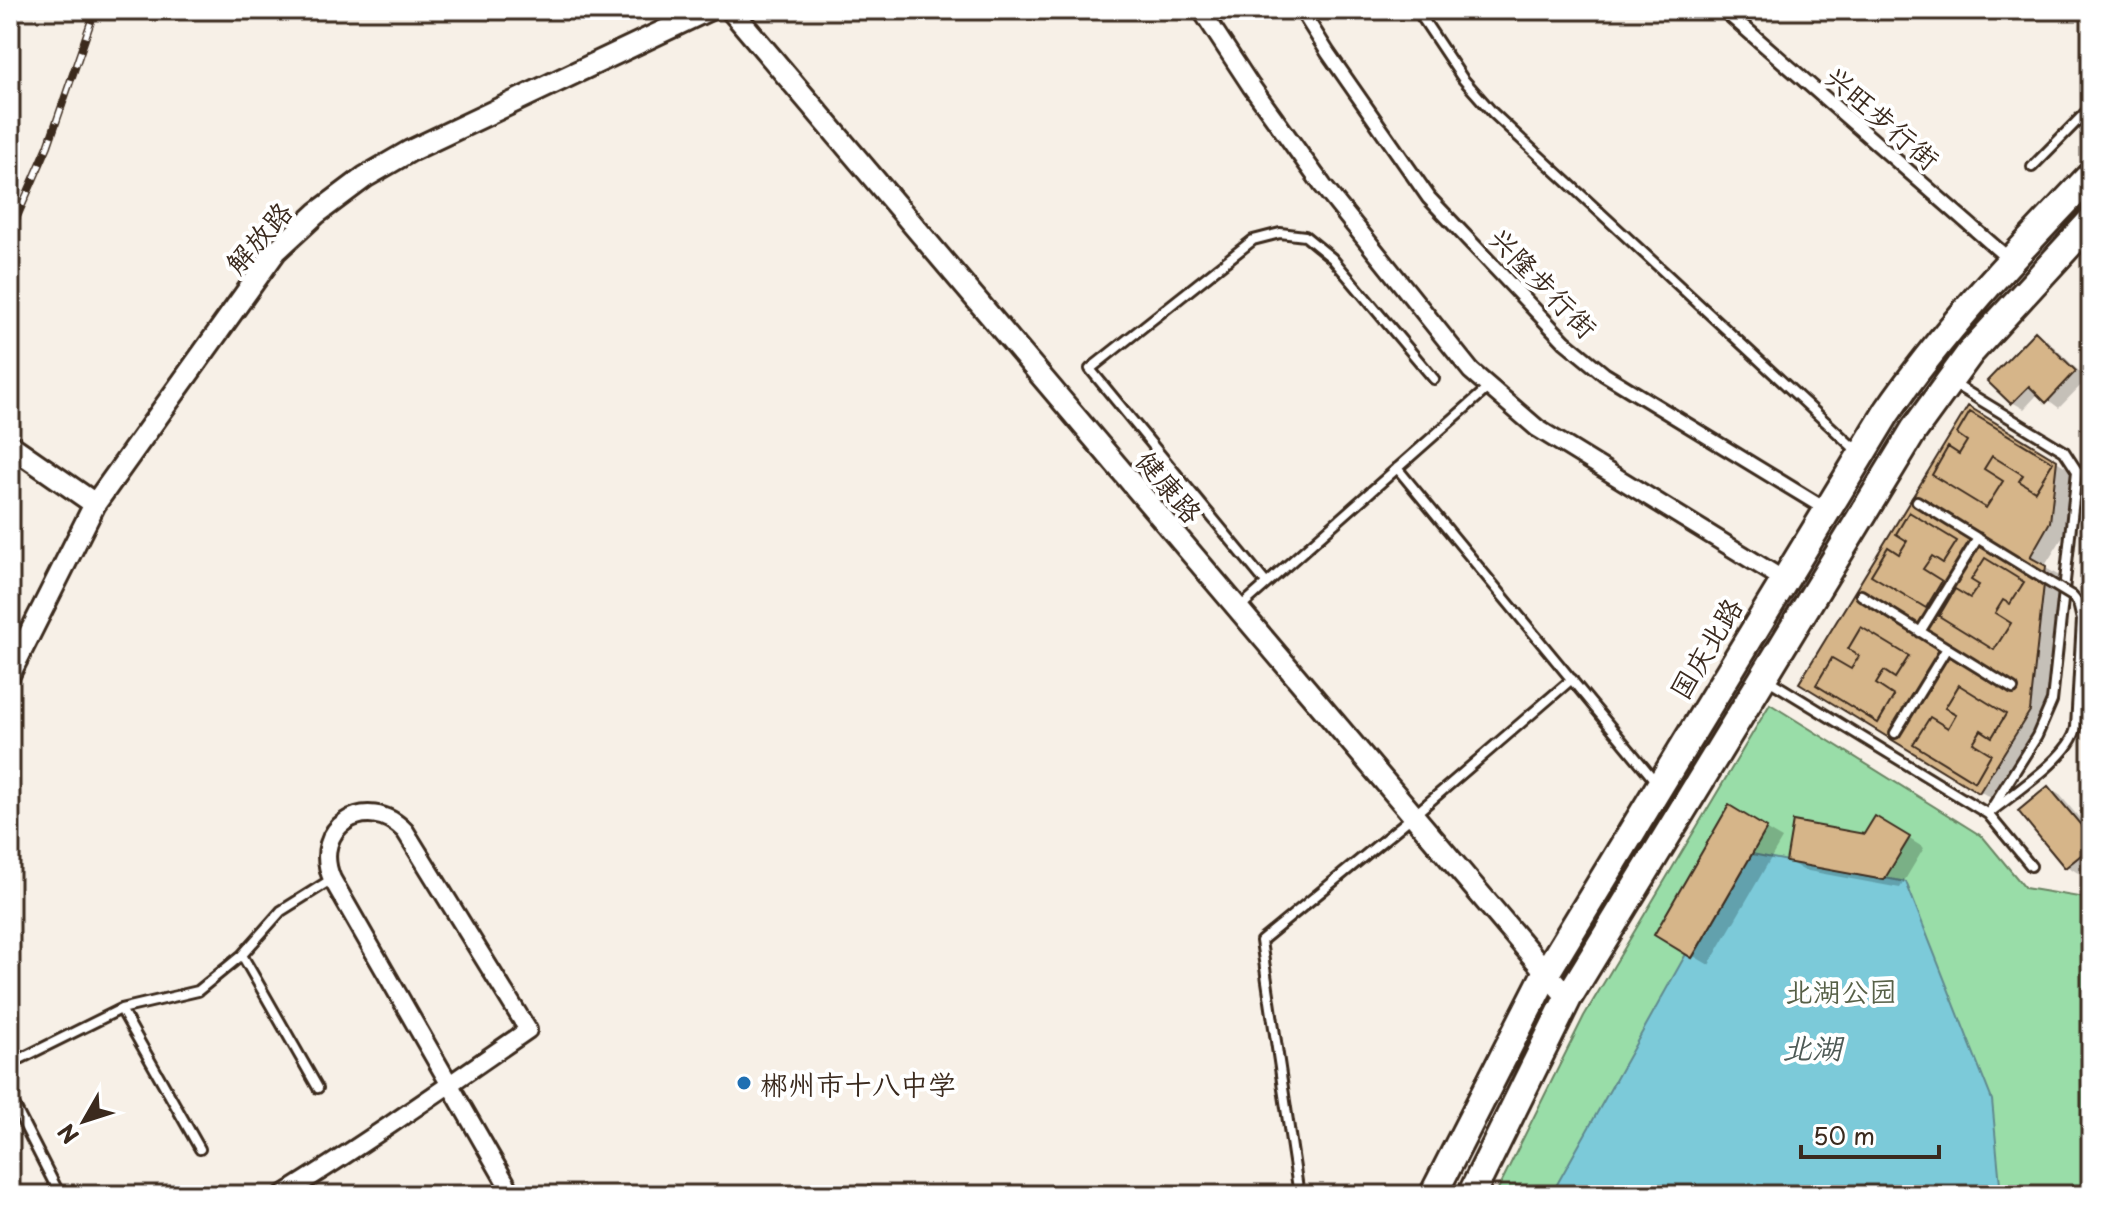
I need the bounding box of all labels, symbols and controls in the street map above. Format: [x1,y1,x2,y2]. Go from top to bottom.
street label: 兴旺步行街 [1816,55,1950,179]
street label: 解放路 [214,191,302,283]
street label: 兴隆步行街 [1480,217,1608,347]
street label: 健康路 [1127,440,1213,532]
street label: 国庆北路 [1658,589,1752,707]
park label: 北湖公园 [1785,969,1897,1012]
water label: 北湖 [1782,1024,1845,1069]
place label: 郴州市十八中学 [760,1062,956,1105]
marker: 郴州市十八中学 [735,1074,753,1092]
north arrow [44,1081,124,1161]
scale bar [1801,1109,1939,1159]
text: N [49,1117,86,1152]
text: 50 m [1813,1117,1875,1153]

